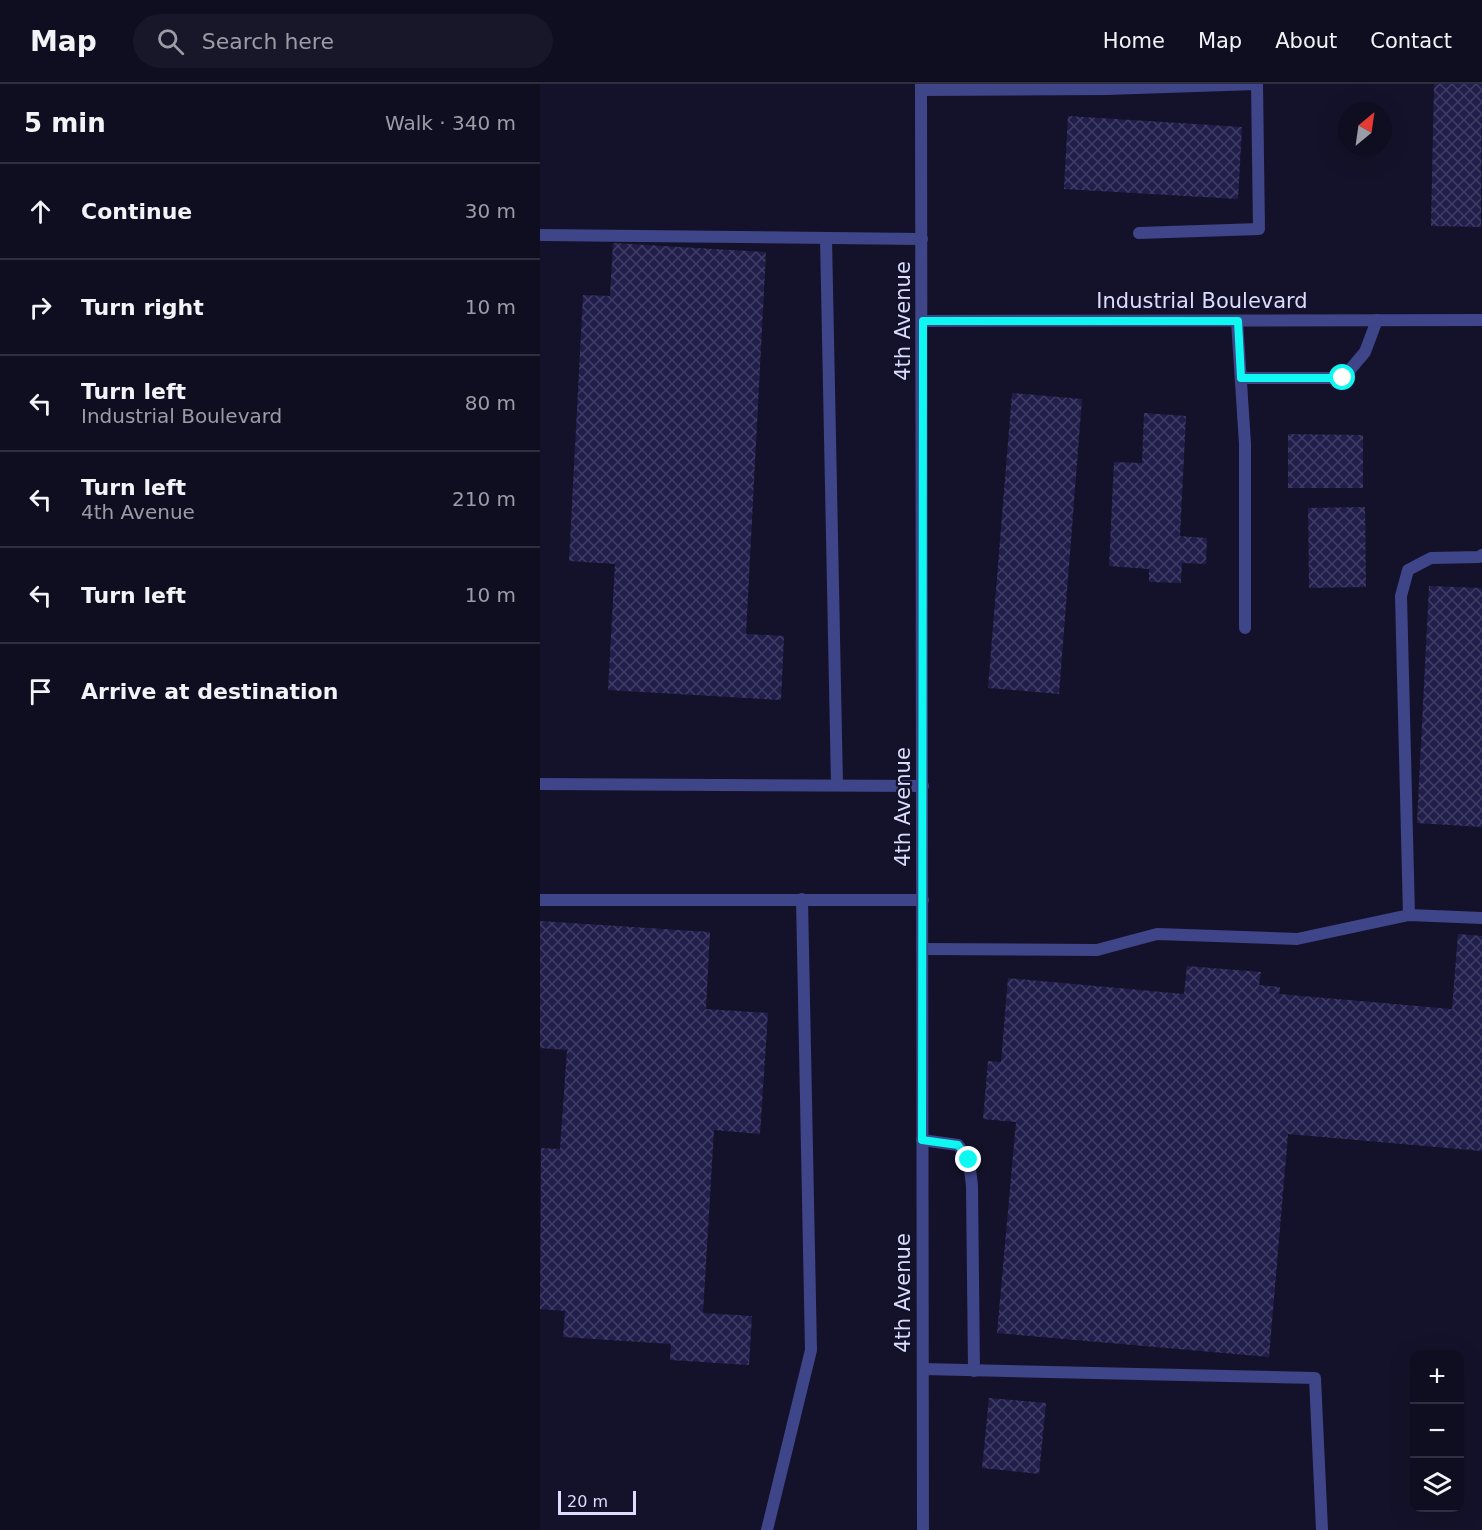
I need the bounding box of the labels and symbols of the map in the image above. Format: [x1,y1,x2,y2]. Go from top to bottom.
north arrow [1338,102,1392,156]
street label: 4th Avenue [891,261,915,381]
street label: Industrial Boulevard [1096,289,1308,313]
route start [1329,364,1355,390]
street label: 4th Avenue [891,747,915,867]
route end [955,1146,981,1172]
street label: 4th Avenue [891,1233,915,1353]
scale bar [558,1488,636,1516]

